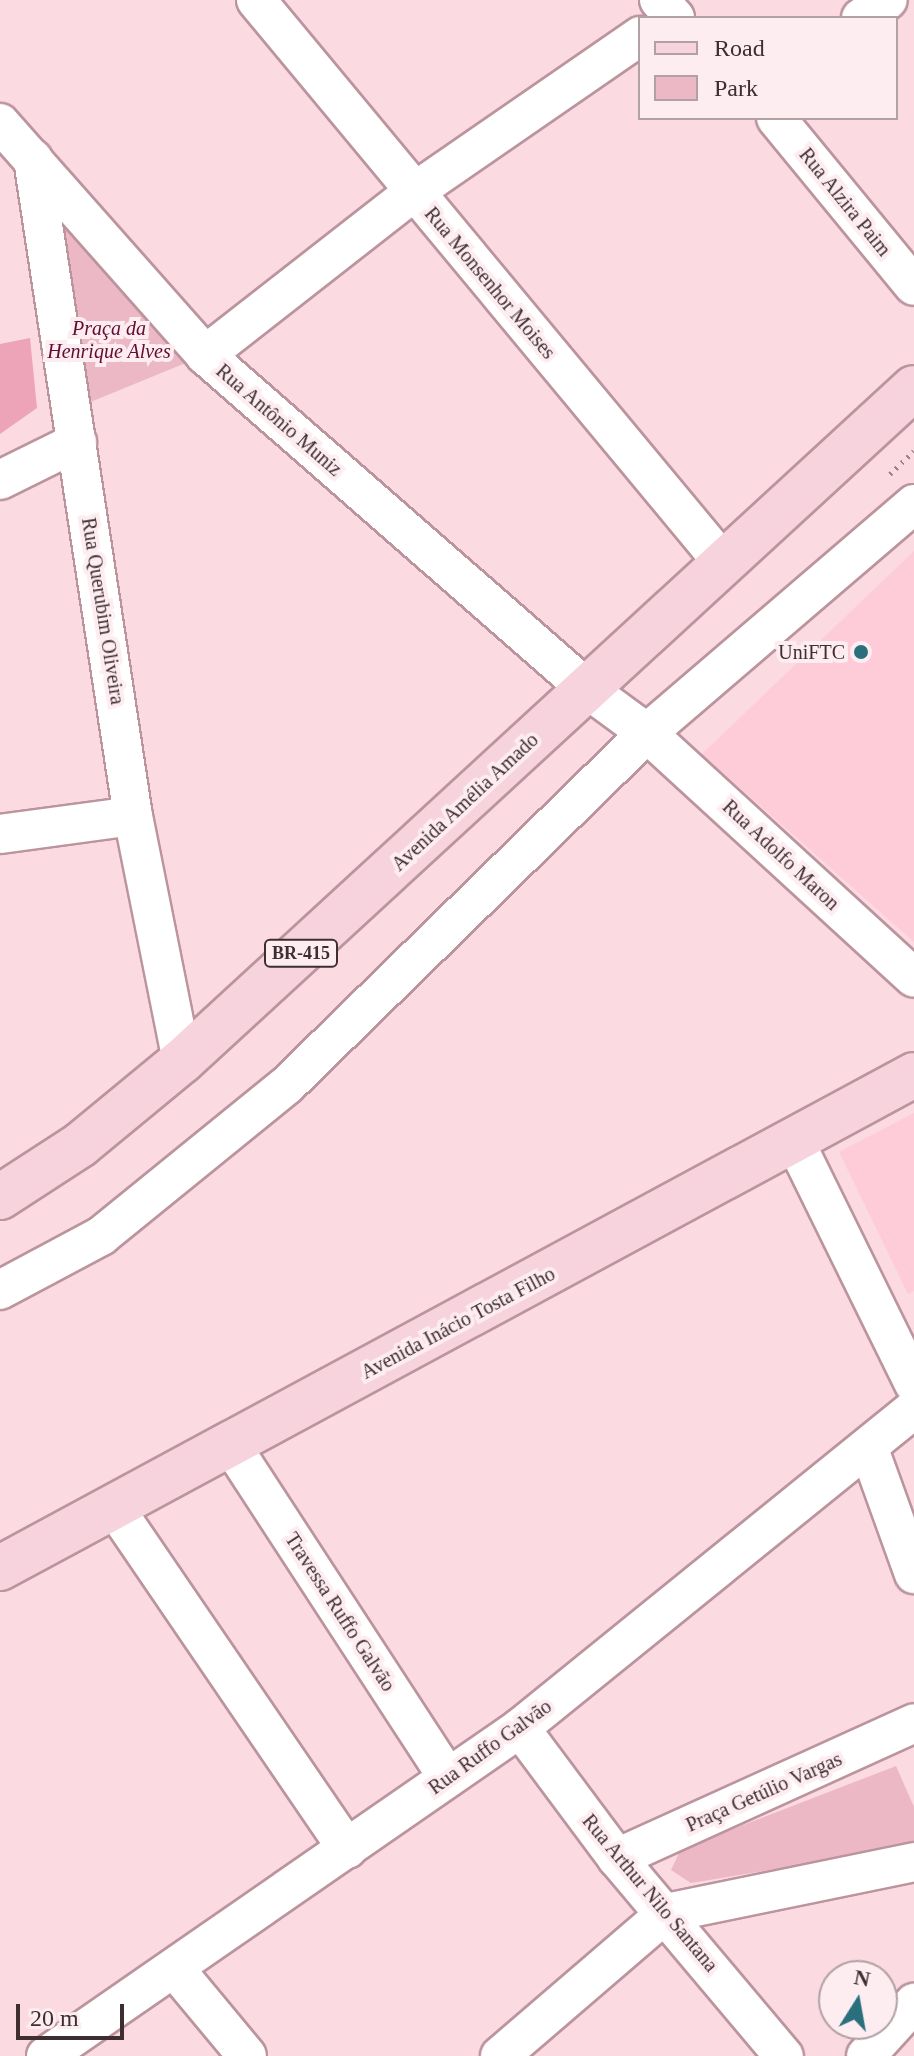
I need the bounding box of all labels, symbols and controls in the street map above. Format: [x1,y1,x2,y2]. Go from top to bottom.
legend [638,16,898,120]
text: Road [714,35,765,61]
text: Park [714,75,758,101]
street label: Rua Alzira Paim [794,143,896,261]
street label: Rua Monsenhor Moises [419,202,561,364]
park label: Praça da Henrique Alves [47,317,171,364]
street label: Rua Antônio Muniz [211,358,347,482]
street label: Rua Querubim Oliveira [76,516,130,706]
place label: UniFTC [778,640,845,664]
marker: UniFTC [852,643,870,661]
street label: Avenida Amélia Amado [386,727,544,877]
street label: Rua Adolfo Maron [717,794,845,916]
road number: BR-415 [263,939,339,967]
street label: Avenida Inácio Tosta Filho [357,1262,559,1384]
street label: Travessa Ruffo Galvão [280,1528,400,1696]
street label: Rua Ruffo Galvão [424,1694,556,1800]
street label: Praça Getúlio Vargas [682,1747,846,1837]
street label: Rua Arthur Nilo Santana [577,1809,723,1977]
north arrow [818,1960,898,2040]
text: N [852,1964,872,1992]
scale bar [20,1988,128,2038]
text: 20 m [30,2005,79,2031]

